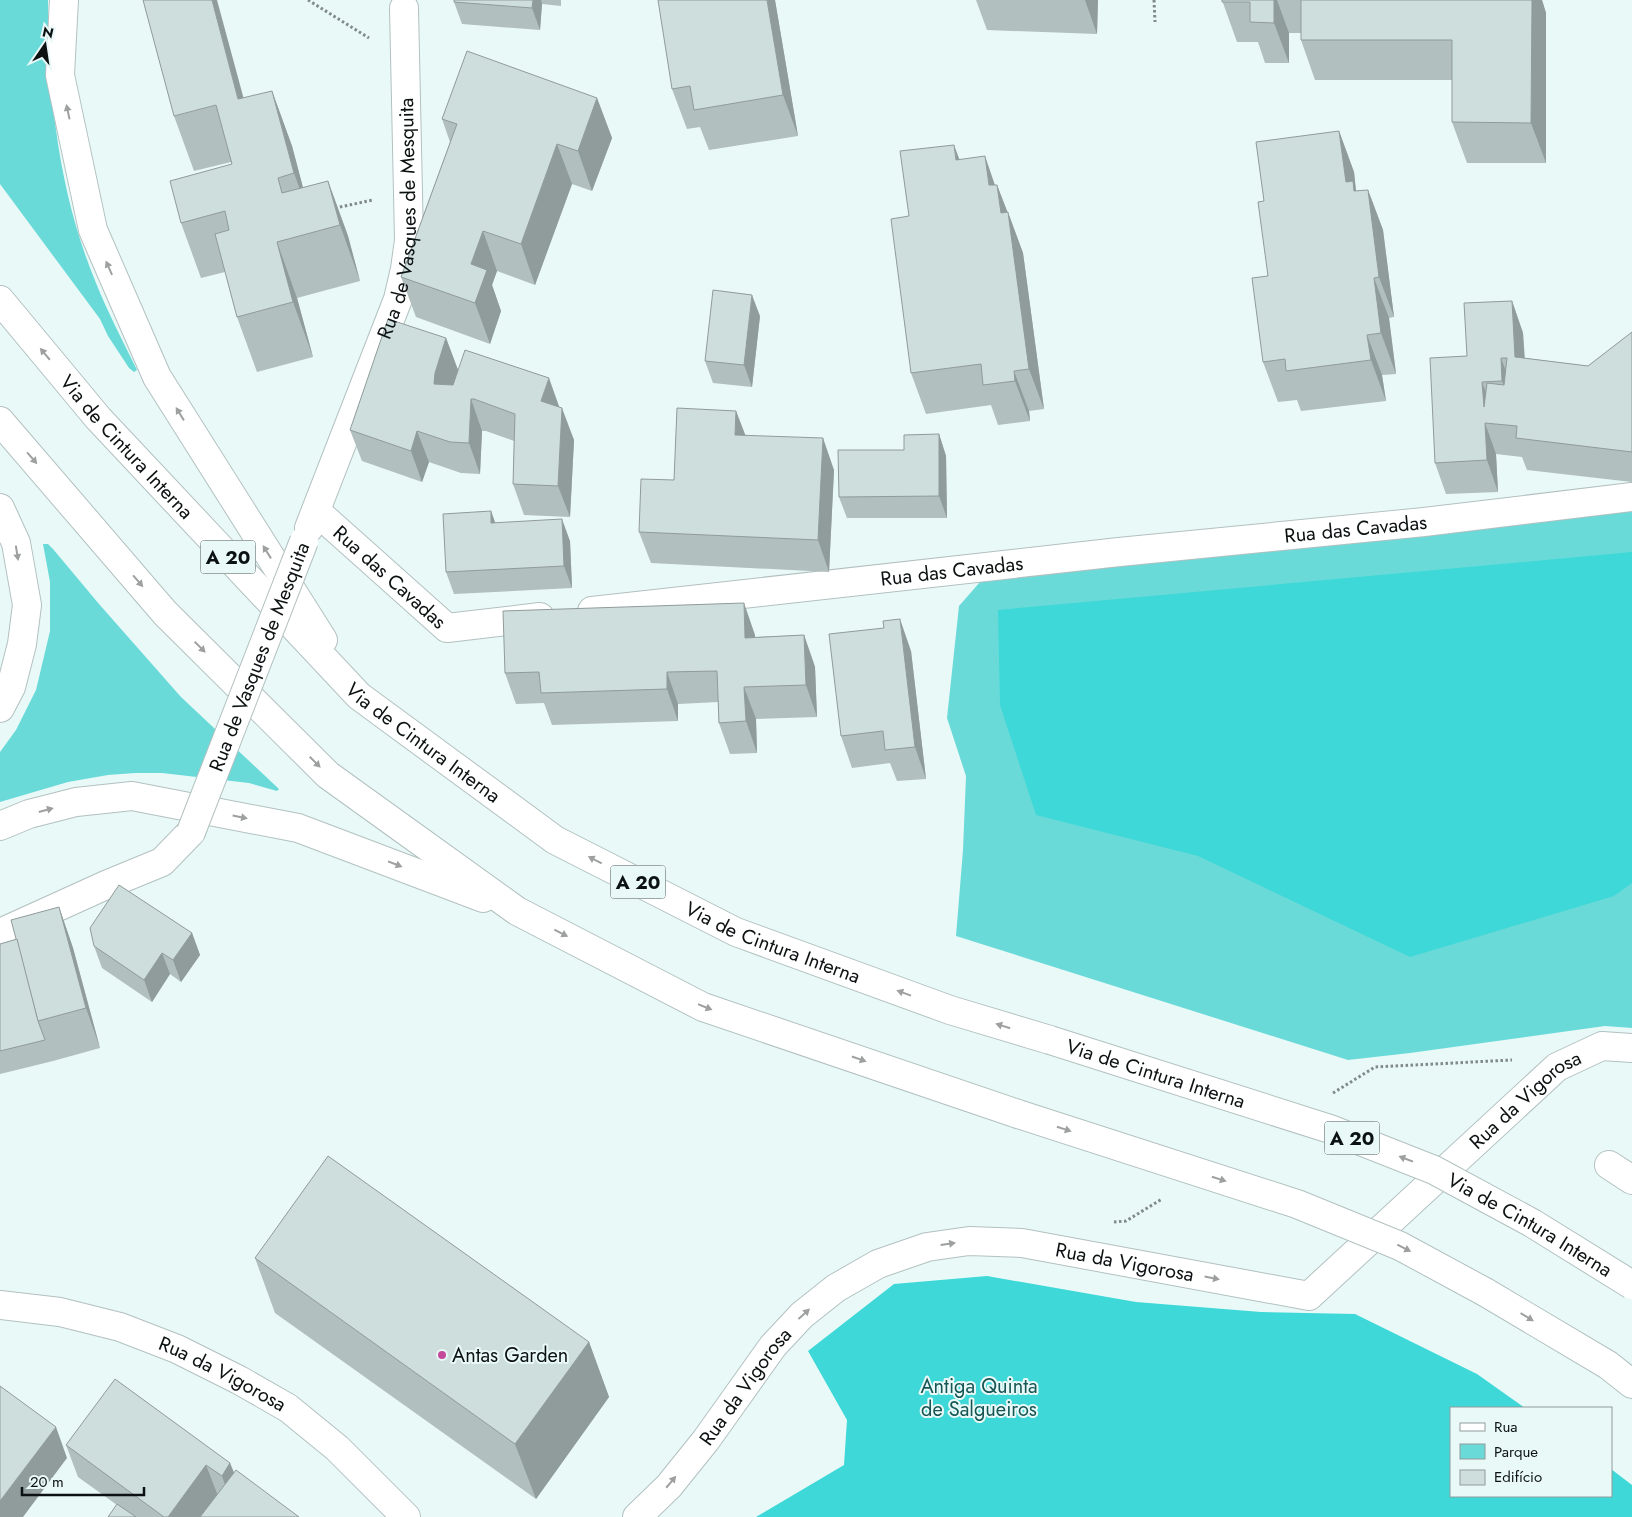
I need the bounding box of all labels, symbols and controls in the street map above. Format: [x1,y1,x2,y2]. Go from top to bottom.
north arrow [20,20,70,70]
text: N [40,21,56,43]
street label: Rua de Vasques de Mesquita [369,97,424,343]
one-way arrow [64,104,72,119]
one-way arrow [105,261,113,275]
one-way arrow [39,348,50,361]
street label: Via de Cintura Interna [53,368,200,526]
one-way arrow [176,408,185,421]
one-way arrow [26,452,37,464]
street label: Rua das Cavadas [1283,507,1428,550]
street label: Rua das Cavadas [327,518,453,635]
street label: Rua de Vasques de Mesquita [201,538,317,776]
road number: A 20 [200,540,256,574]
one-way arrow [262,545,272,558]
one-way arrow [14,546,22,562]
street label: Rua das Cavadas [879,548,1025,593]
one-way arrow [132,575,143,587]
one-way arrow [194,641,206,653]
street label: Via de Cintura Interna [339,676,507,810]
one-way arrow [309,756,321,768]
one-way arrow [39,805,54,813]
one-way arrow [233,813,249,821]
one-way arrow [587,856,602,864]
one-way arrow [388,861,402,869]
road number: A 20 [610,866,666,899]
street label: Via de Cintura Interna [680,894,864,991]
one-way arrow [553,929,568,937]
one-way arrow [896,989,911,997]
one-way arrow [698,1003,712,1011]
one-way arrow [996,1022,1011,1030]
street label: Via de Cintura Interna [1063,1032,1249,1116]
street label: Rua da Vigorosa [1463,1043,1586,1156]
one-way arrow [852,1056,867,1064]
road number: A 20 [1324,1122,1380,1154]
one-way arrow [1057,1125,1072,1133]
one-way arrow [1399,1155,1414,1162]
street label: Via de Cintura Interna [1442,1165,1618,1284]
one-way arrow [1212,1175,1227,1183]
street label: Rua da Vigorosa [1053,1235,1196,1289]
one-way arrow [941,1240,957,1248]
one-way arrow [1397,1244,1411,1252]
one-way arrow [1205,1275,1221,1283]
one-way arrow [798,1308,811,1319]
one-way arrow [1520,1312,1534,1321]
street label: Rua da Vigorosa [692,1321,798,1451]
street label: Rua da Vigorosa [155,1329,292,1419]
place label: Antas Garden [452,1341,568,1370]
marker: Antas Garden [436,1349,448,1361]
park label: Antiga Quinta de Salgueiros [920,1372,1038,1424]
legend [1450,1407,1612,1497]
text: Rua [1494,1416,1518,1438]
text: Parque [1494,1441,1538,1463]
scale bar [22,1464,145,1496]
text: Edifício [1494,1466,1542,1488]
text: 20 m [30,1471,64,1493]
one-way arrow [666,1476,677,1489]

